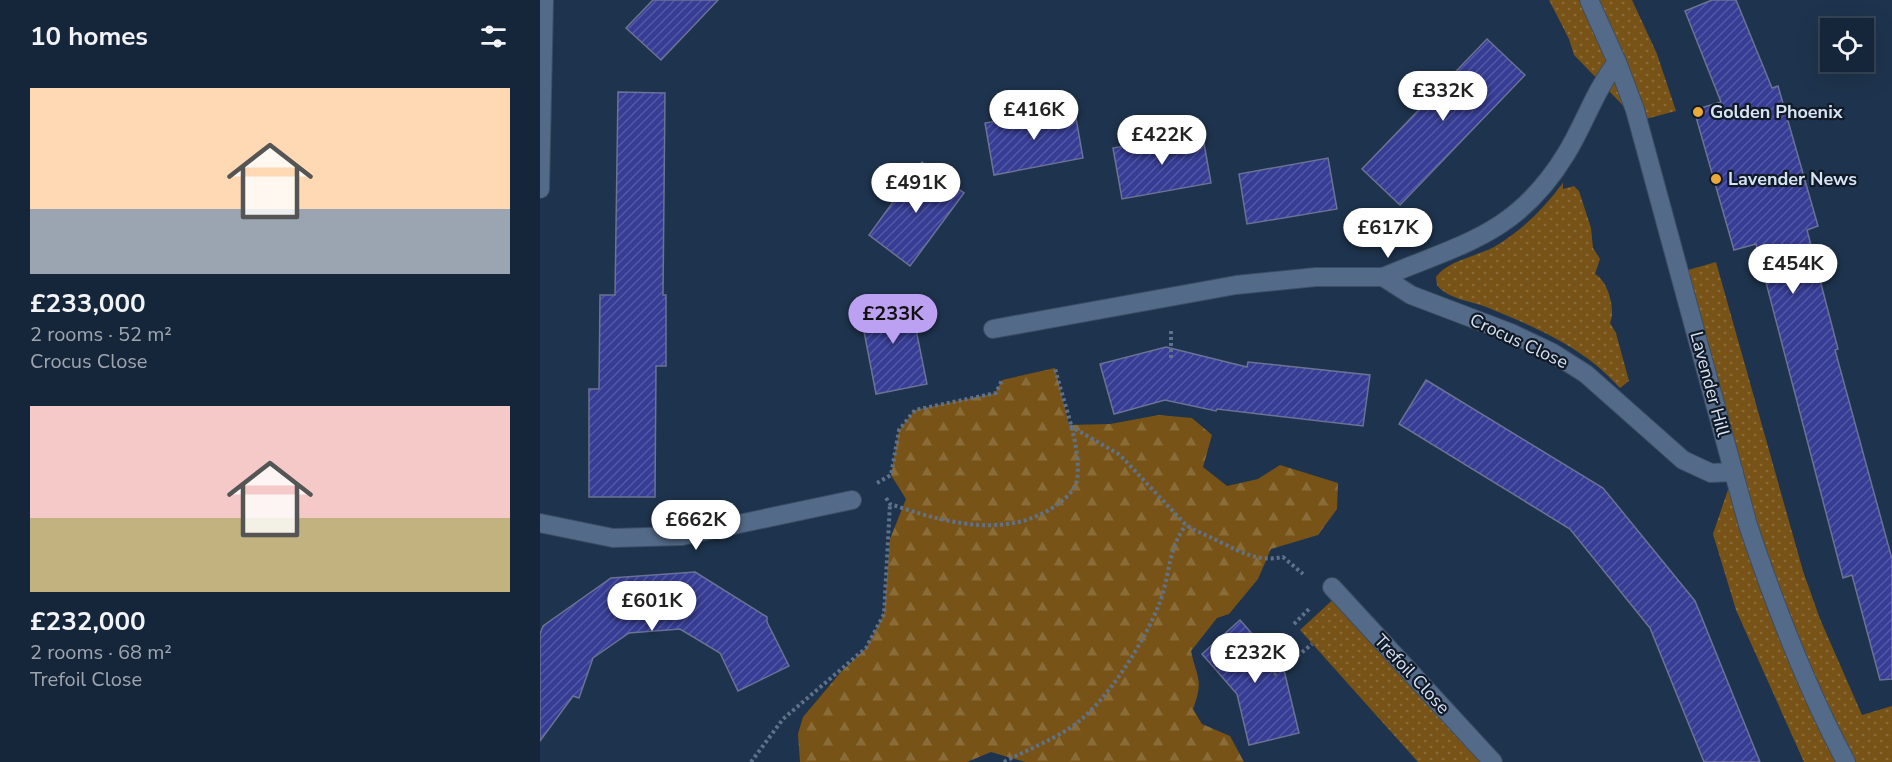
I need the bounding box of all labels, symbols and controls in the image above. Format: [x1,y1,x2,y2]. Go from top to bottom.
map controls [1820,18,1874,72]
button: locate [1820,18,1874,72]
text: 10 homes [30,19,148,54]
icon: filters [477,20,510,53]
pin: £332K [1401,71,1485,122]
text: £332K [1412,77,1474,104]
pin: £416K [992,90,1076,141]
text: £416K [1003,96,1065,123]
place label: Golden Phoenix [1710,100,1843,124]
marker: Golden Phoenix [1691,105,1705,119]
pin: £422K [1120,115,1204,166]
text: £422K [1131,121,1193,148]
icon: home [216,127,324,235]
pin: £491K [874,163,958,214]
place label: Lavender News [1728,167,1857,191]
text: £491K [885,169,947,196]
marker: Lavender News [1709,172,1723,186]
pin: £617K [1346,208,1430,259]
text: £617K [1357,214,1419,241]
pin: £454K [1751,244,1835,295]
text: £454K [1762,250,1824,277]
text: £233,000 [30,286,146,321]
pin: £233K [851,294,935,345]
text: £233K [862,300,924,327]
street label: Crocus Close [1466,308,1572,374]
text: 2 rooms · 52 m² [30,321,172,348]
street label: Lavender Hill [1684,329,1736,440]
text: Crocus Close [30,348,148,375]
icon: home [216,445,324,553]
pin: £662K [654,500,738,551]
text: £662K [665,506,727,533]
pin: £601K [610,581,694,632]
text: £601K [621,587,683,614]
text: £232,000 [30,604,146,639]
street label: Trefoil Close [1369,629,1455,719]
pin: £232K [1213,633,1297,684]
text: 2 rooms · 68 m² [30,639,172,666]
text: £232K [1224,639,1286,666]
text: Trefoil Close [30,666,142,693]

